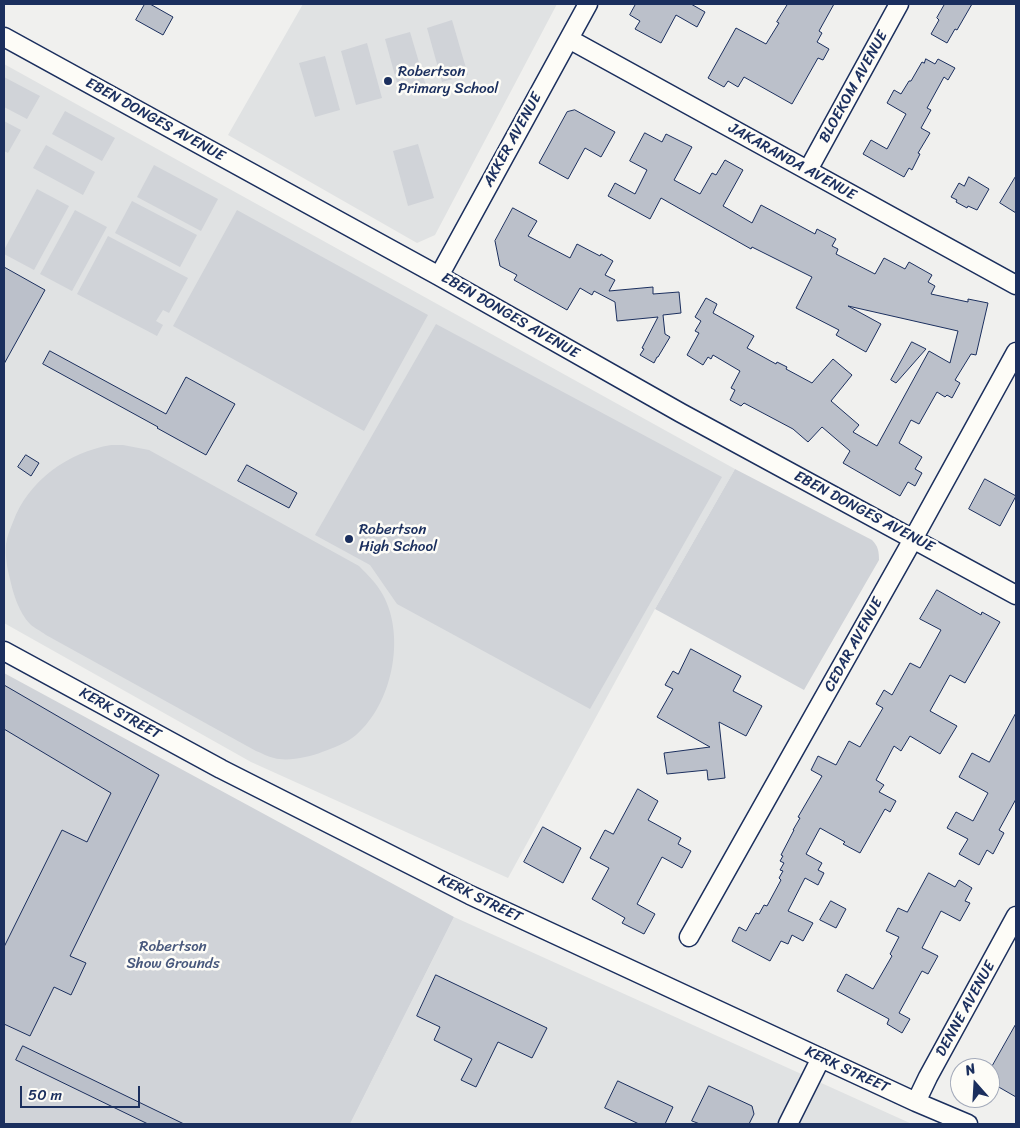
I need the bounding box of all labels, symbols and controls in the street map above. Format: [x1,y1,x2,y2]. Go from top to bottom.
street label: BLOEKOM AVENUE [816,28,892,146]
place label: Robertson Primary School [398,63,499,98]
street label: EBEN DONGES AVENUE [82,74,228,166]
marker: Robertson Primary School [382,75,394,87]
street label: AKKER AVENUE [480,90,546,190]
street label: JAKARANDA AVENUE [725,119,859,205]
street label: EBEN DONGES AVENUE [438,269,582,363]
street label: EBEN DONGES AVENUE [791,467,937,557]
place label: Robertson High School [359,521,437,556]
marker: Robertson High School [343,533,355,545]
street label: CEDAR AVENUE [821,595,887,695]
street label: KERK STREET [76,684,164,744]
street label: KERK STREET [435,871,525,927]
park label: Robertson Show Grounds [126,938,220,973]
street label: DENNE AVENUE [932,958,1000,1060]
street label: KERK STREET [802,1043,892,1097]
text: N [962,1056,979,1083]
north arrow [950,1058,1000,1108]
scale bar [22,1076,142,1108]
text: 50 m [28,1082,62,1108]

